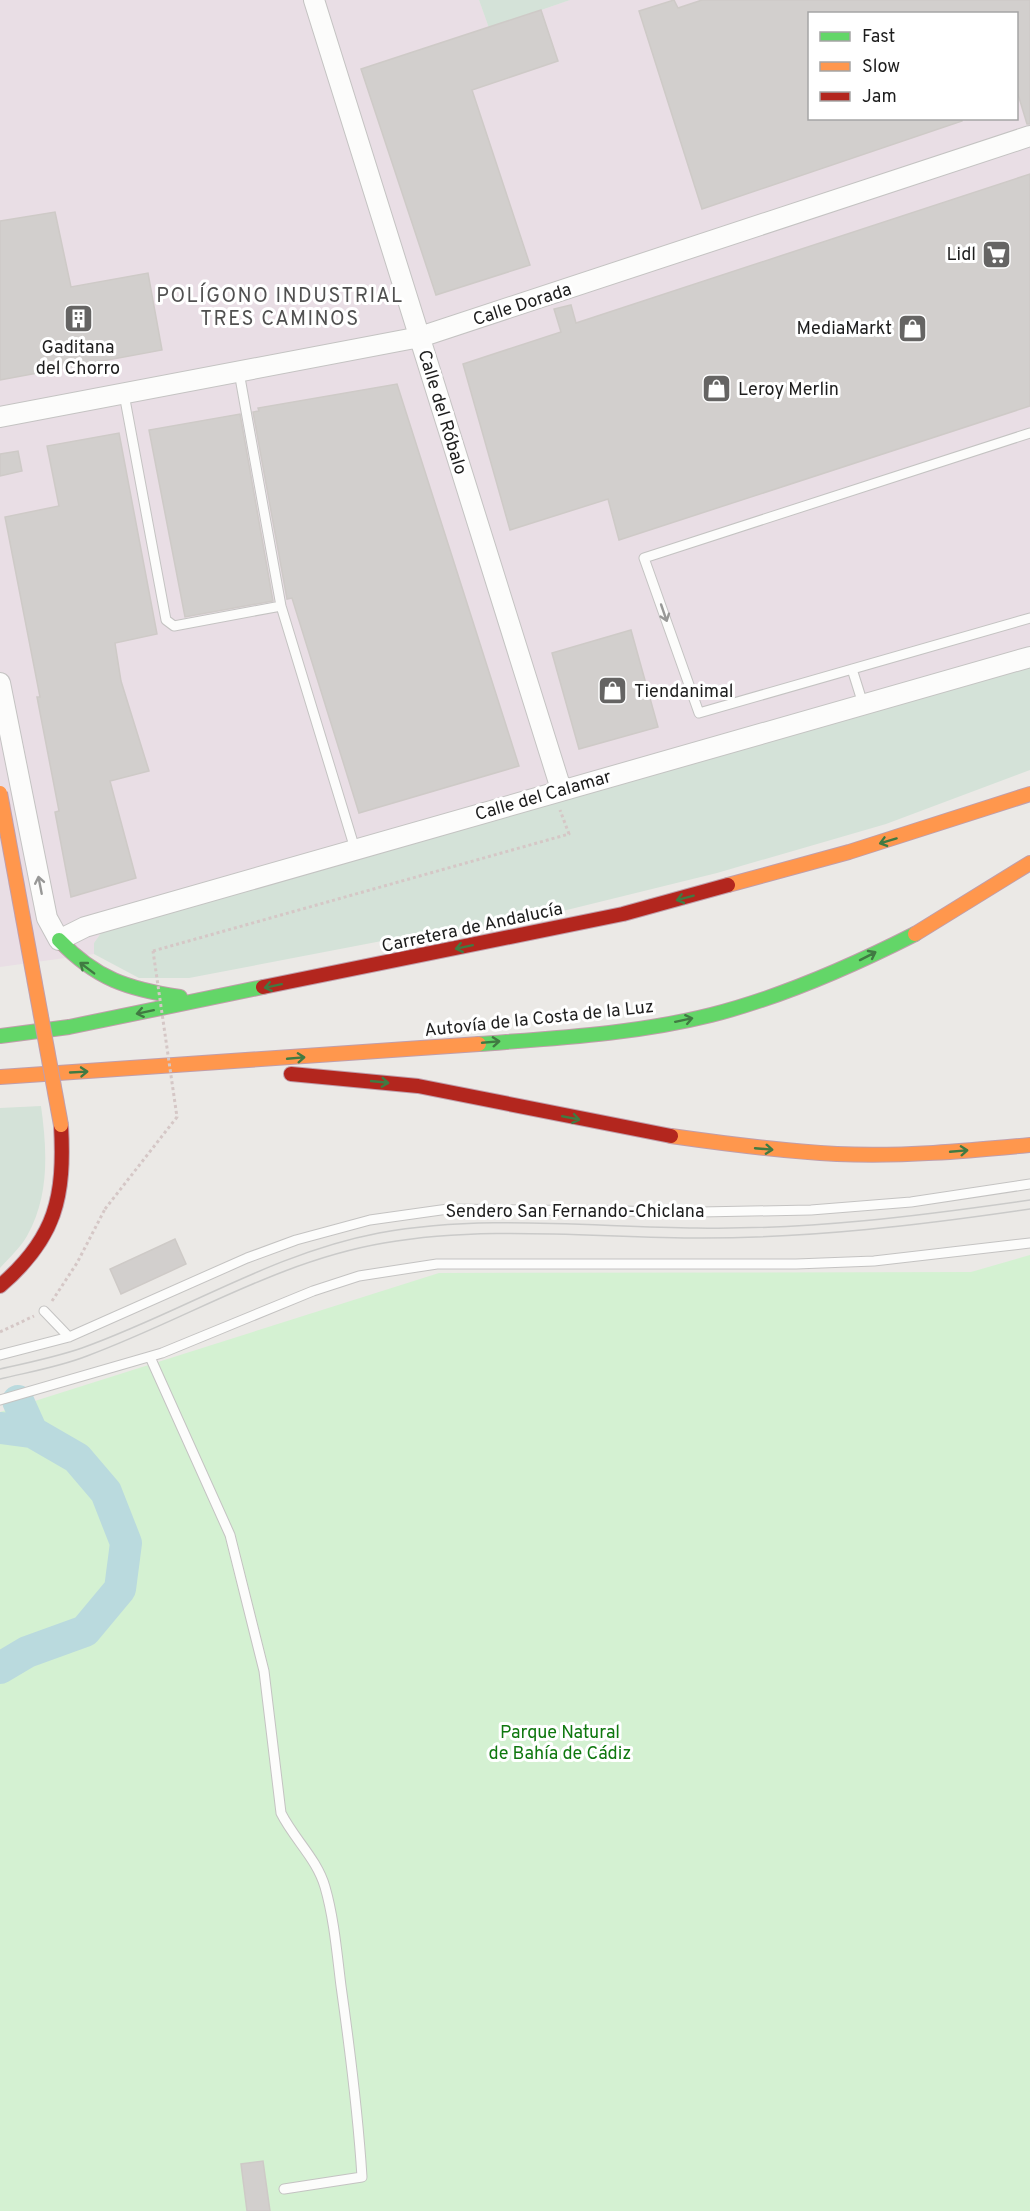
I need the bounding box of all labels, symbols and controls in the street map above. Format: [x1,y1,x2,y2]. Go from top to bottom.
legend [808,12,1018,120]
text: Fast [862,26,895,49]
text: Slow [862,56,900,79]
text: Jam [862,86,897,109]
supermarket icon: Lidl [981,238,1013,270]
place label: Lidl [947,244,976,267]
street label: Calle Dorada [470,279,575,332]
district label: POLÍGONO INDUSTRIAL TRES CAMINOS [156,282,404,333]
building icon: Gaditana del Chorro [62,302,94,334]
shop icon: MediaMarkt [897,312,929,344]
place label: MediaMarkt [797,318,892,341]
place label: Gaditana del Chorro [36,337,120,381]
street label: Calle del Róbalo [412,347,471,478]
shop icon: Leroy Merlin [701,373,733,405]
place label: Leroy Merlin [738,379,839,402]
one-way arrow [659,603,670,622]
shop icon: Tiendanimal [597,675,629,707]
place label: Tiendanimal [634,681,733,704]
street label: Calle del Calamar [473,766,614,827]
one-way arrow [879,836,898,847]
one-way arrow [34,876,45,896]
one-way arrow [675,893,694,904]
street label: Carretera de Andalucía [380,898,565,959]
one-way arrow [454,942,474,953]
one-way arrow [858,950,876,962]
one-way arrow [80,961,96,974]
one-way arrow [263,981,283,992]
street label: Autovía de la Costa de la Luz [423,996,655,1043]
one-way arrow [136,1007,155,1018]
one-way arrow [674,1014,693,1025]
one-way arrow [480,1037,500,1048]
one-way arrow [286,1052,306,1063]
one-way arrow [69,1067,89,1078]
one-way arrow [369,1077,389,1088]
one-way arrow [561,1113,581,1124]
one-way arrow [753,1144,773,1155]
one-way arrow [948,1145,968,1156]
street label: Sendero San Fernando-Chiclana [445,1201,705,1224]
park label: Parque Natural de Bahía de Cádiz [489,1722,631,1766]

